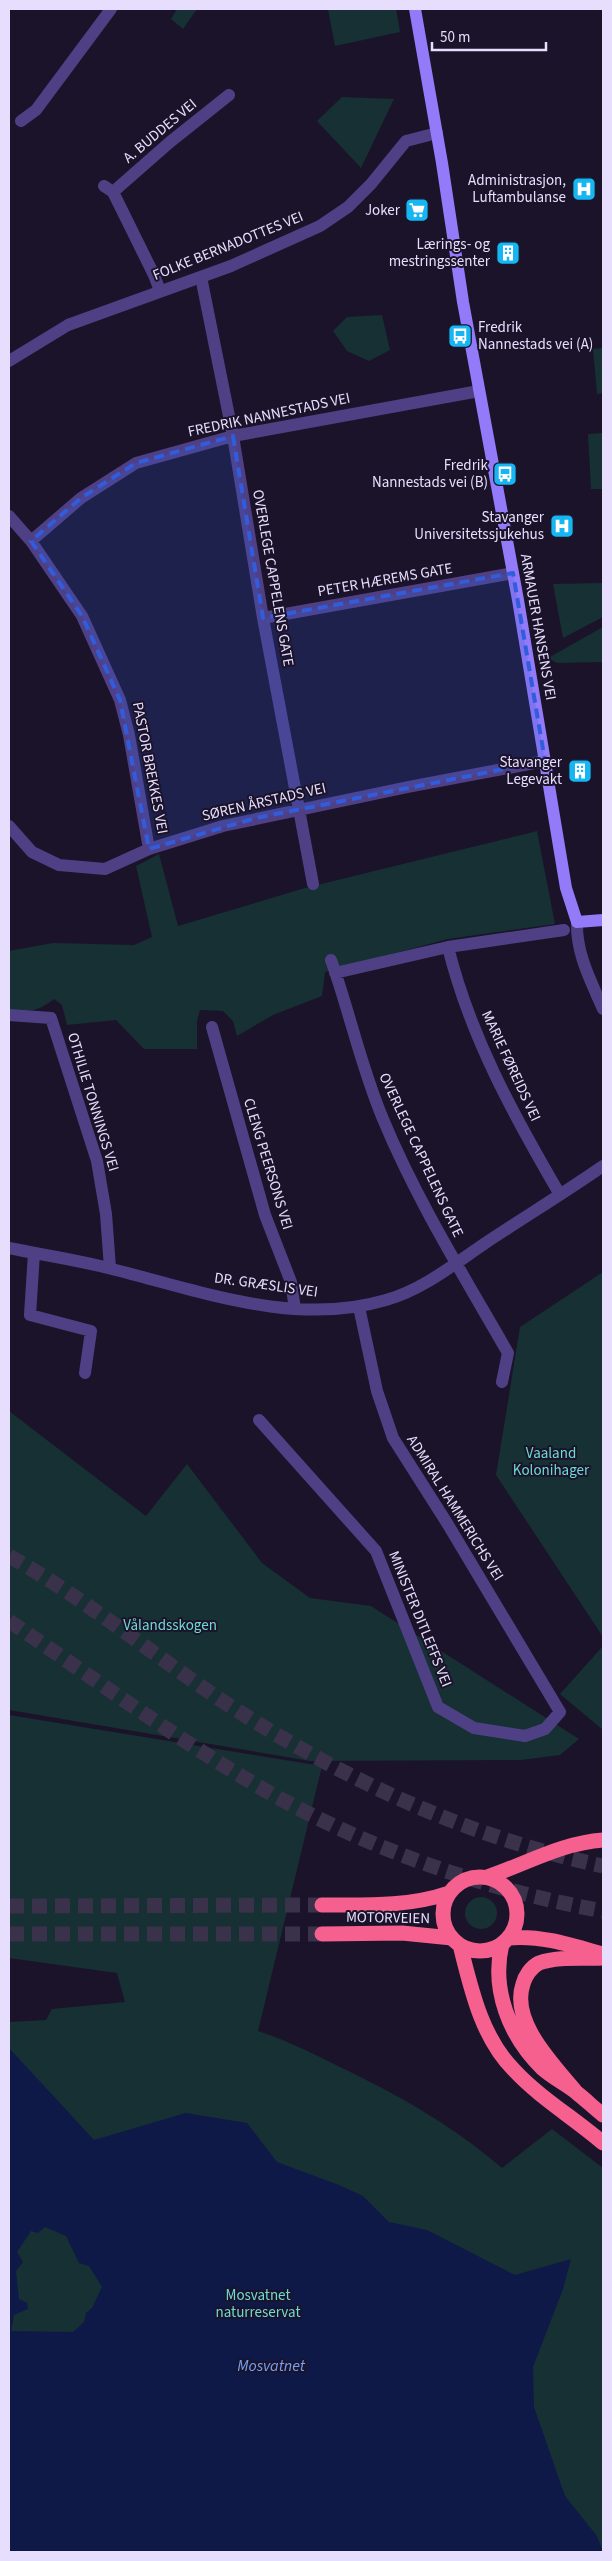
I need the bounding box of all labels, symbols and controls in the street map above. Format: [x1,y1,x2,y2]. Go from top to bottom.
scale bar [432,20,546,52]
text: 50 m [440,27,470,48]
street label: A. BUDDES VEI [119,94,201,168]
place label: Administrasjon, Luftambulanse [468,170,566,208]
hospital icon: Administrasjon, Luftambulanse [571,176,597,202]
supermarket icon: Joker [404,197,430,223]
place label: Joker [365,200,401,221]
street label: FOLKE BERNADOTTES VEI [150,206,306,286]
place label: Lærings- og mestringssenter [389,234,491,272]
building icon: Lærings- og mestringssenter [495,240,521,266]
place label: Fredrik Nannestads vei (A) [478,317,593,355]
bus stop icon: Fredrik Nannestads vei (A) [447,323,473,349]
street label: FREDRIK NANNESTADS VEI [186,388,352,442]
place label: Fredrik Nannestads vei (B) [372,455,489,493]
bus stop icon: Fredrik Nannestads vei (B) [492,461,518,487]
street label: OVERLEGE CAPPELENS GATE [247,488,299,668]
place label: Stavanger Universitetssjukehus [414,507,545,545]
hospital icon: Stavanger Universitetssjukehus [549,513,575,539]
street label: ARMAUER HANSENS VEI [515,552,561,702]
street label: PETER HÆREMS GATE [316,558,454,602]
street label: PASTOR BREKKES VEI [127,700,173,836]
place label: Stavanger Legevakt [500,752,563,790]
building icon: Stavanger Legevakt [567,758,593,784]
street label: SØREN ÅRSTADS VEI [200,778,328,826]
street label: MARIE FØREIDS VEI [476,1007,546,1125]
street label: OTHILIE TONNINGS VEI [62,1030,124,1174]
street label: OVERLEGE CAPPELENS GATE [374,1069,468,1241]
street label: CLENG PEERSONS VEI [238,1096,298,1232]
street label: DR. GRÆSLIS VEI [213,1267,319,1303]
street label: ADMIRAL HAMMERICHS VEI [402,1431,508,1585]
park label: Vaaland Kolonihager [513,1443,590,1481]
street label: MINISTER DITLEFFS VEI [383,1548,457,1690]
park label: Vålandsskogen [123,1615,217,1636]
street label: MOTORVEIEN [346,1907,430,1929]
park label: Mosvatnet naturreservat [216,2285,300,2323]
water label: Mosvatnet [237,2355,306,2377]

